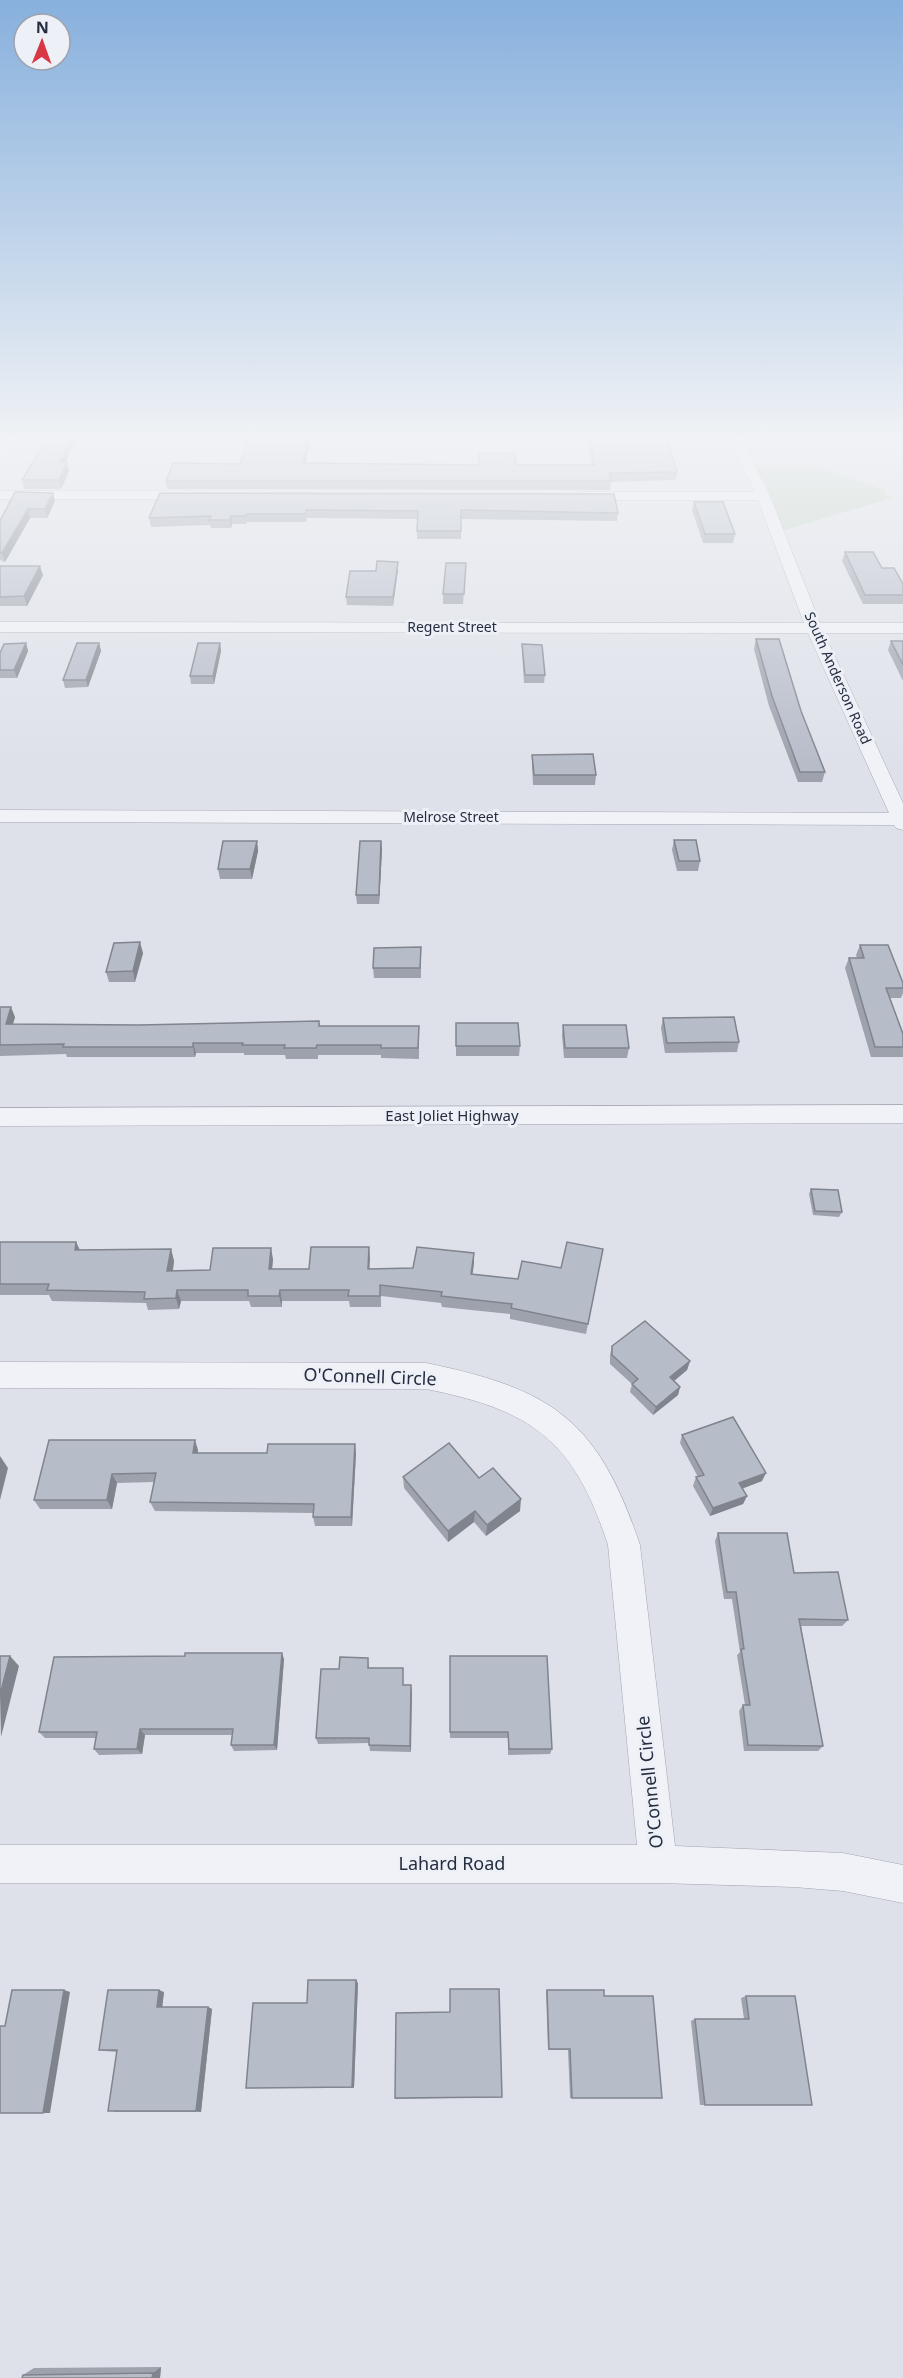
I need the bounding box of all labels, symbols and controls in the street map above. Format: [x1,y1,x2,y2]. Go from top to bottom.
north arrow [12,12,72,72]
text: N [36,16,49,38]
street label: South Anderson Road [801,609,876,747]
street label: Regent Street [407,617,497,636]
street label: Melrose Street [403,807,499,826]
street label: East Joliet Highway [385,1105,519,1125]
street label: O'Connell Circle [303,1362,437,1390]
street label: O'Connell Circle [630,1715,668,1850]
street label: Lahard Road [399,1851,505,1875]

